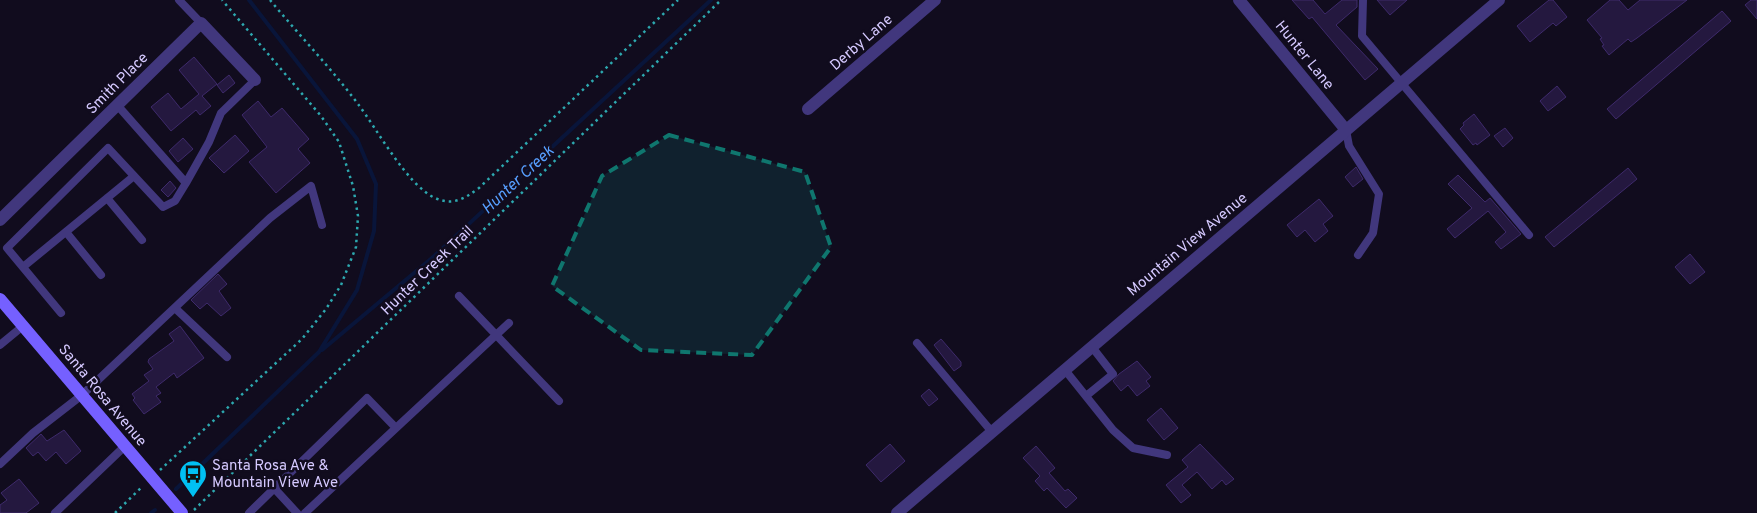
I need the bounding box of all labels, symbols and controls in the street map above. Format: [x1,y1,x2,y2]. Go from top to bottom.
street label: Derby Lane [827,11,897,76]
street label: Hunter Lane [1270,17,1338,94]
street label: Smith Place [83,49,153,119]
water label: Hunter Creek [478,141,559,219]
street label: Mountain View Avenue [1124,189,1252,301]
street label: Hunter Creek Trail [378,222,478,320]
street label: Santa Rosa Avenue [53,341,150,451]
place label: Santa Rosa Ave & Mountain View Ave [212,457,338,493]
bus stop icon: Santa Rosa Ave & Mountain View Ave [178,459,208,498]

